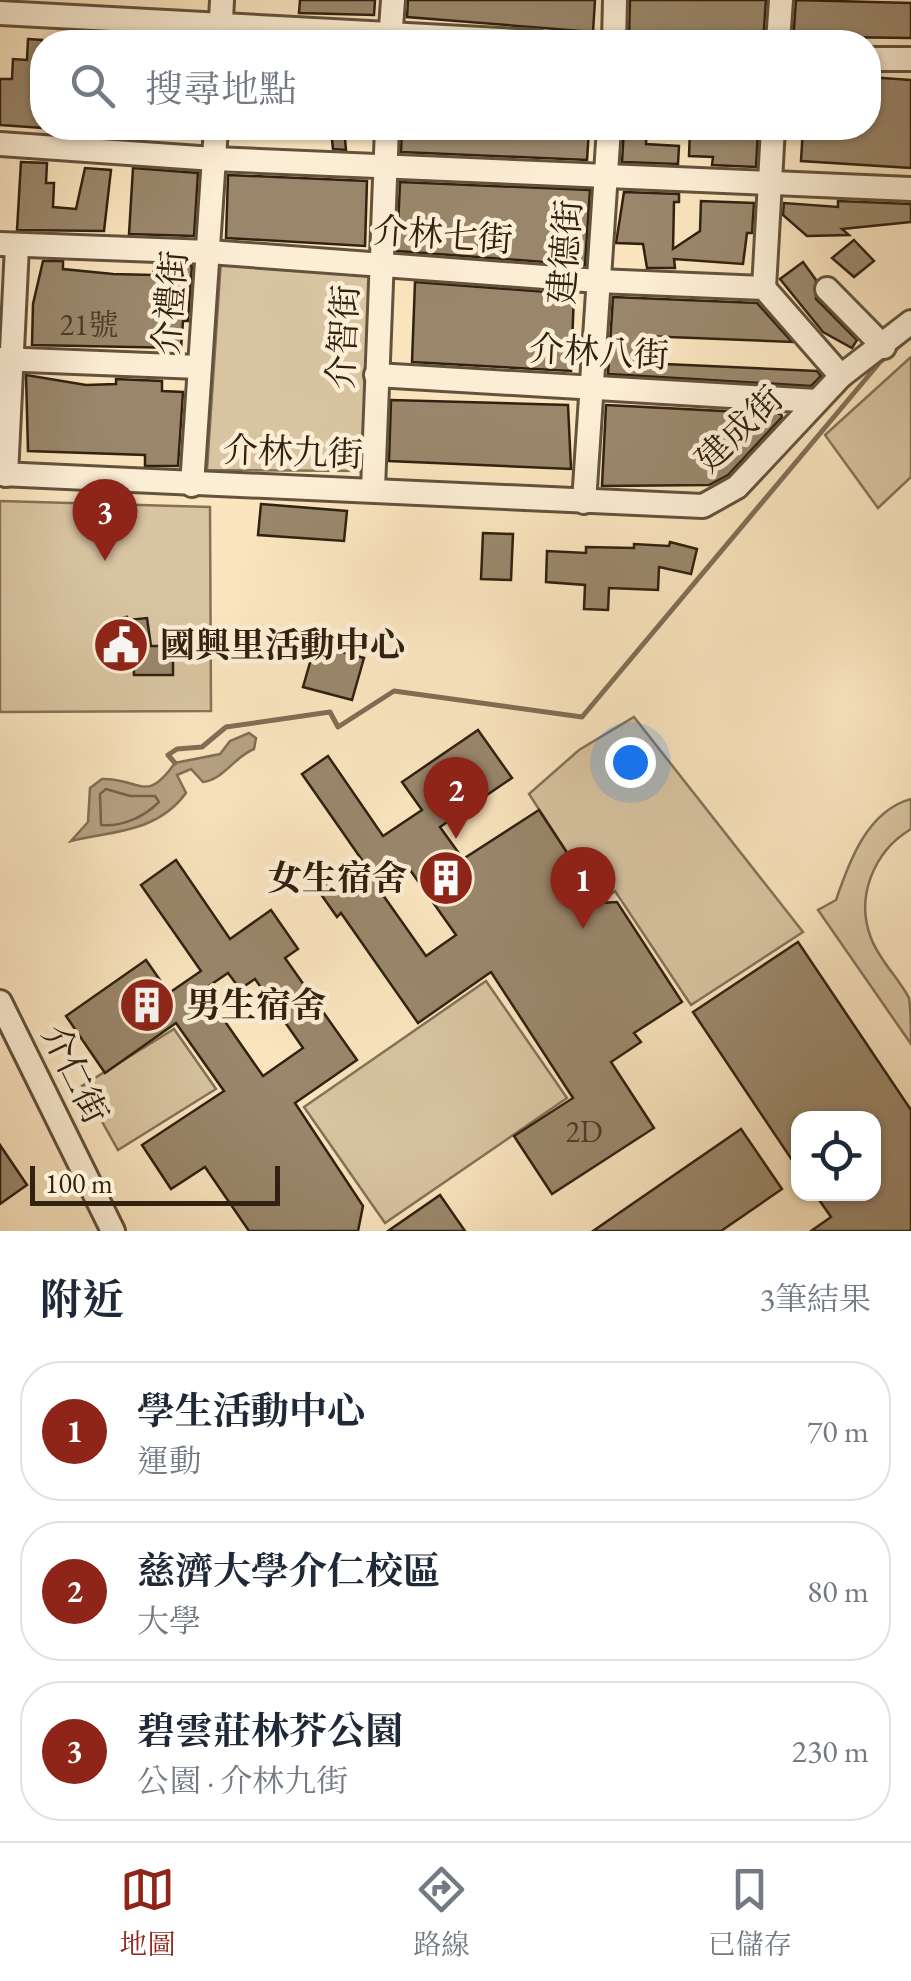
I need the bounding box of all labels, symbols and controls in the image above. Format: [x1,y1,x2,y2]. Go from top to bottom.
search box [30,30,881,140]
icon: search [65,58,120,113]
text: 搜尋地點 [145,64,297,113]
street label: 建德街 [538,198,591,306]
street label: 介林七街 [372,207,514,262]
street label: 介禮街 [143,249,196,357]
street label: 介智街 [317,283,368,391]
house number: 21號 [60,305,118,344]
street label: 介林八街 [528,325,670,378]
street label: 建成街 [685,376,792,481]
street label: 介林九街 [222,427,364,476]
pin: 3 [72,478,138,561]
public building icon: 國興里活動中心 [91,615,151,675]
place label: 國興里活動中心 [160,622,405,667]
your location [605,737,656,788]
pin: 2 [424,756,488,839]
pin: 1 [550,846,616,929]
building icon: 女生宿舍 [416,848,476,908]
place label: 女生宿舍 [267,855,407,900]
building icon: 男生宿舍 [117,975,177,1035]
place label: 男生宿舍 [186,982,326,1027]
street label: 介仁街 [32,1017,119,1131]
map controls [791,1111,881,1201]
button: locate [791,1111,881,1201]
house number: 2D [565,1112,603,1151]
scale bar [30,1161,280,1206]
text: 100 m [45,1165,113,1201]
text: 附近 [40,1272,124,1327]
text: 3筆結果 [760,1278,871,1320]
text: 學生活動中心 [137,1386,365,1435]
text: 1 [66,1410,83,1452]
text: 70 m [807,1410,869,1452]
text: 運動 [137,1440,201,1482]
text: 慈濟大學介仁校區 [137,1546,441,1595]
text: 2 [66,1570,83,1612]
text: 80 m [807,1570,869,1612]
text: 大學 [137,1600,201,1642]
text: 碧雲莊林芥公園 [137,1706,403,1755]
text: 3 [66,1730,83,1772]
text: 230 m [792,1730,869,1772]
text: 公園 · 介林九街 [137,1760,348,1802]
tab: 地圖 [119,1862,175,1962]
tab: 路線 [413,1862,470,1962]
tab: 已儲存 [708,1862,792,1962]

